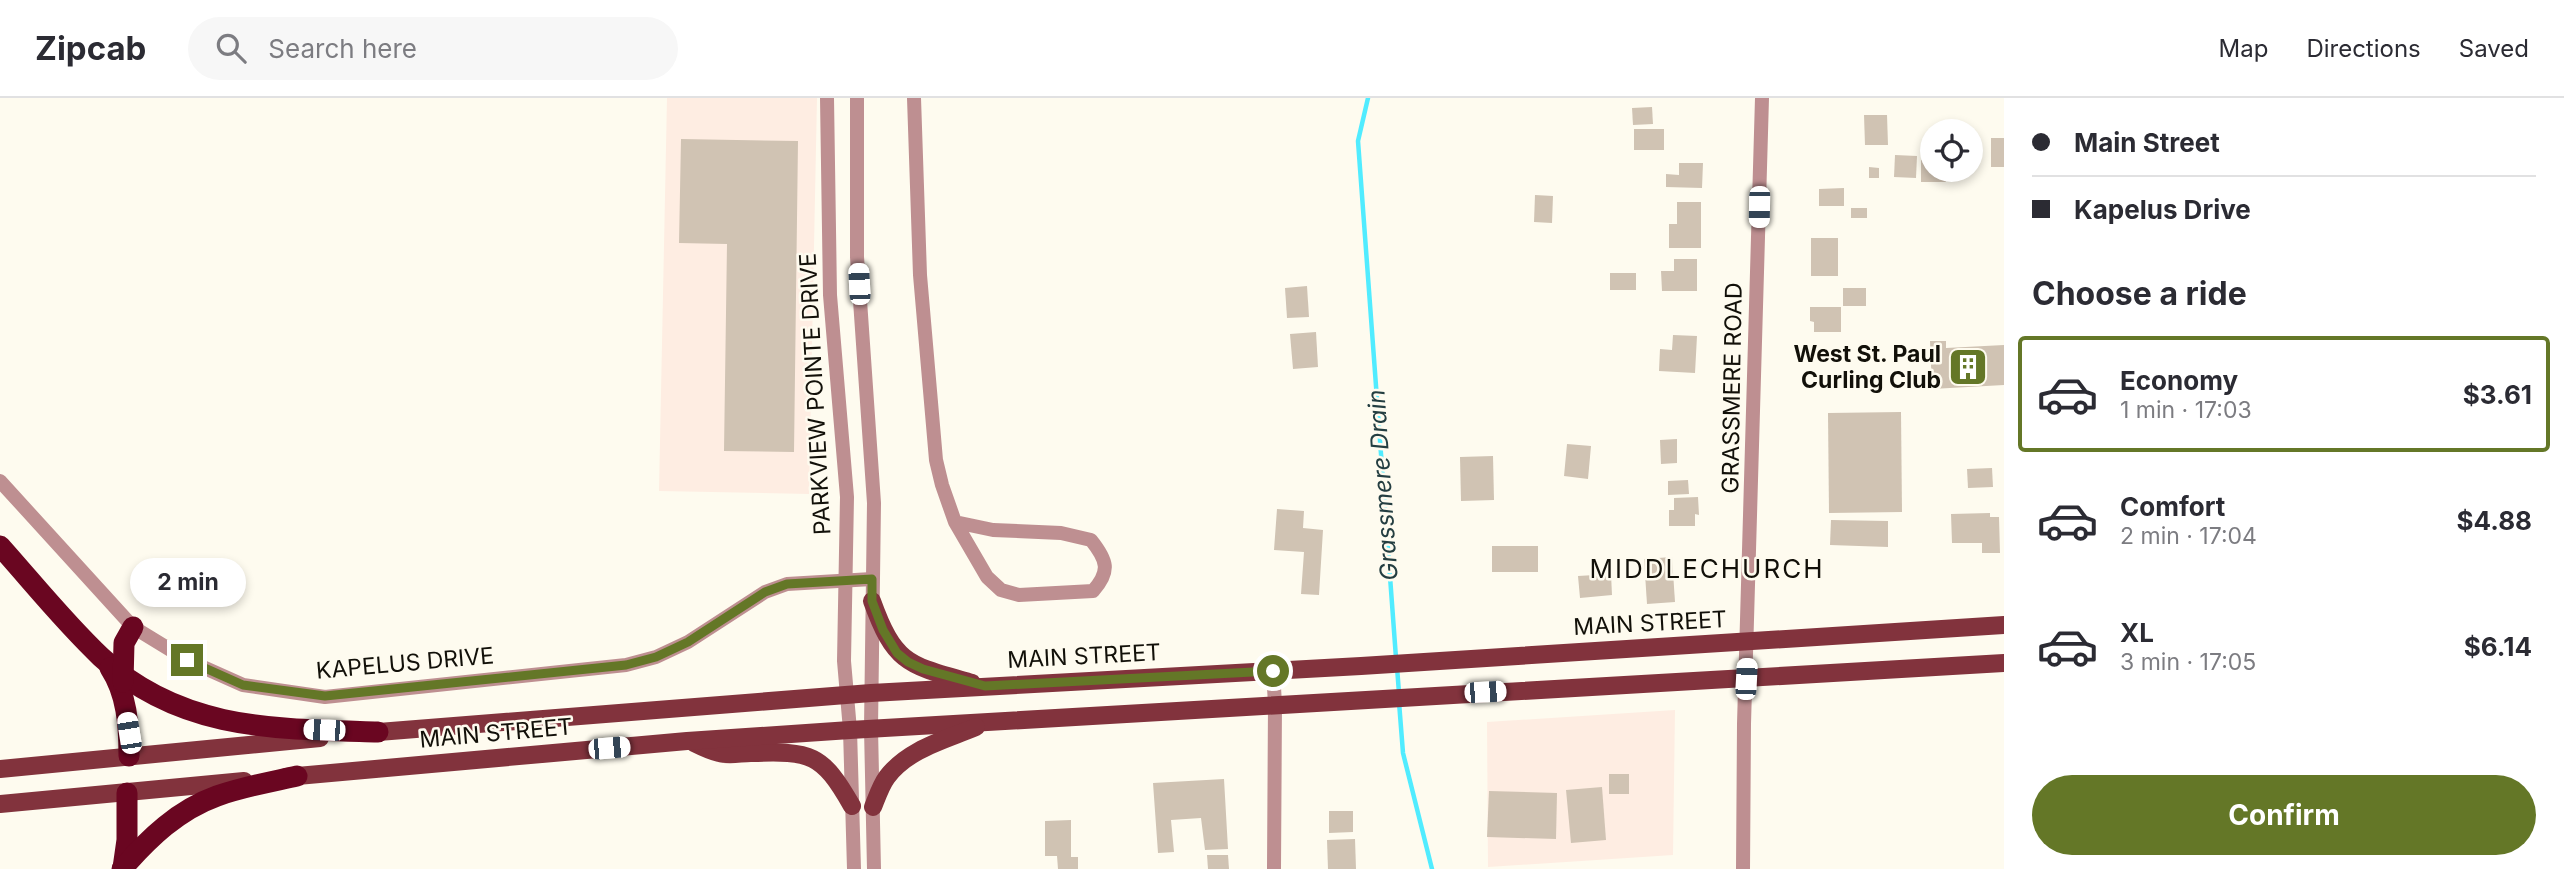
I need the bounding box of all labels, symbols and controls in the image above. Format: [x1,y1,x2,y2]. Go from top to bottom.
search box [188,17,678,80]
text: Zipcab [35,28,146,68]
icon: search [212,29,250,67]
text: Search here [268,33,417,64]
text: Map [2219,34,2268,63]
text: Directions [2306,34,2421,63]
text: Saved [2459,34,2529,63]
map controls [1920,119,1983,182]
button: locate [1920,119,1983,182]
text: Main Street [2074,127,2220,158]
car [1749,186,1770,228]
text: Kapelus Drive [2074,194,2251,225]
street label: PARKVIEW POINTE DRIVE [794,252,836,536]
car [848,262,871,306]
text: Choose a ride [2032,274,2247,313]
street label: GRASSMERE ROAD [1716,282,1748,494]
place label: West St. Paul Curling Club [1793,340,1941,394]
building icon: West St. Paul Curling Club [1947,346,1989,388]
icon: car [2036,363,2099,426]
text: Economy [2120,365,2238,396]
text: $3.61 [2463,379,2532,410]
water label: Grassmere Drain [1361,389,1404,581]
text: 1 min · 17:03 [2120,396,2252,424]
icon: car [2036,489,2099,552]
text: Comfort [2120,491,2225,522]
text: $4.88 [2456,505,2532,536]
text: 2 min · 17:04 [2120,522,2257,550]
district label: MIDDLECHURCH [1589,553,1825,584]
callout: 2 min [129,559,245,608]
text: 2 min [157,568,219,596]
street label: MAIN STREET [1573,605,1727,641]
icon: car [2036,615,2099,678]
text: XL [2120,617,2154,648]
text: $6.14 [2464,631,2532,662]
street label: MAIN STREET [1007,638,1161,674]
street label: KAPELUS DRIVE [315,641,495,685]
route end [171,644,203,676]
text: 3 min · 17:05 [2120,648,2256,676]
route start [1257,655,1289,687]
car [1735,657,1758,701]
car [1464,680,1507,704]
car [116,711,143,755]
street label: MAIN STREET [418,712,574,754]
car [303,719,346,741]
car [588,736,631,760]
button: Confirm [2032,775,2536,855]

